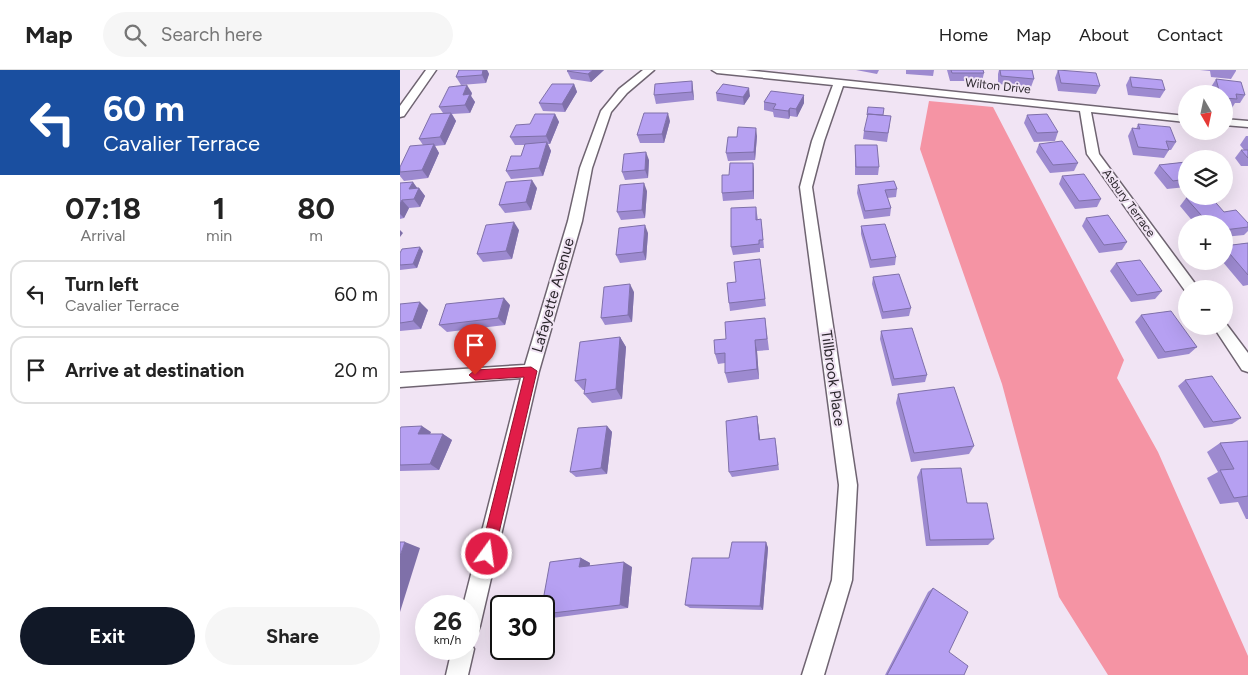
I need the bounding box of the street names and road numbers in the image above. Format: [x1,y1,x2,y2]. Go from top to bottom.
street label: Wilton Drive [965,76,1032,96]
street label: Asbury Terrace [1100,166,1159,240]
street label: Lafayette Avenue [528,236,578,354]
street label: Tillbrook Place [817,329,849,427]

